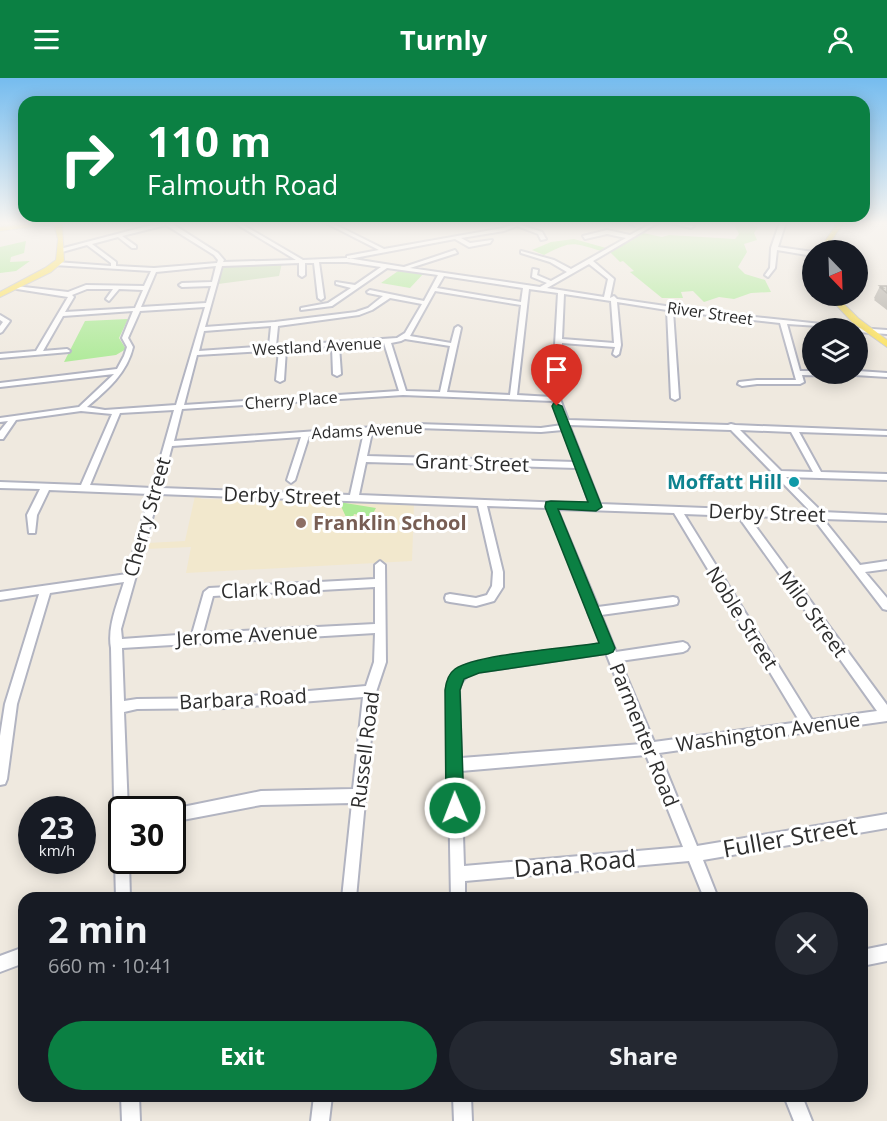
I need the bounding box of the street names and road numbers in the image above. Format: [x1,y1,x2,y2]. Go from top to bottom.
street label: River Street [666,296,755,330]
street label: Westland Avenue [252,332,382,360]
street label: Cherry Place [244,386,338,414]
street label: Adams Avenue [311,416,423,444]
street label: Grant Street [414,447,530,478]
street label: Cherry Street [117,454,177,580]
street label: Derby Street [223,480,341,511]
street label: Derby Street [708,497,826,528]
street label: Noble Street [700,561,785,674]
street label: Milo Street [773,565,854,663]
street label: Clark Road [220,572,322,605]
street label: Jerome Avenue [174,617,318,652]
street label: Parmenter Road [603,659,686,811]
street label: Barbara Road [178,682,307,715]
street label: Russell Road [344,690,385,810]
street label: Washington Avenue [674,705,862,758]
street label: Fuller Street [720,808,859,865]
street label: Dana Road [513,841,637,884]

